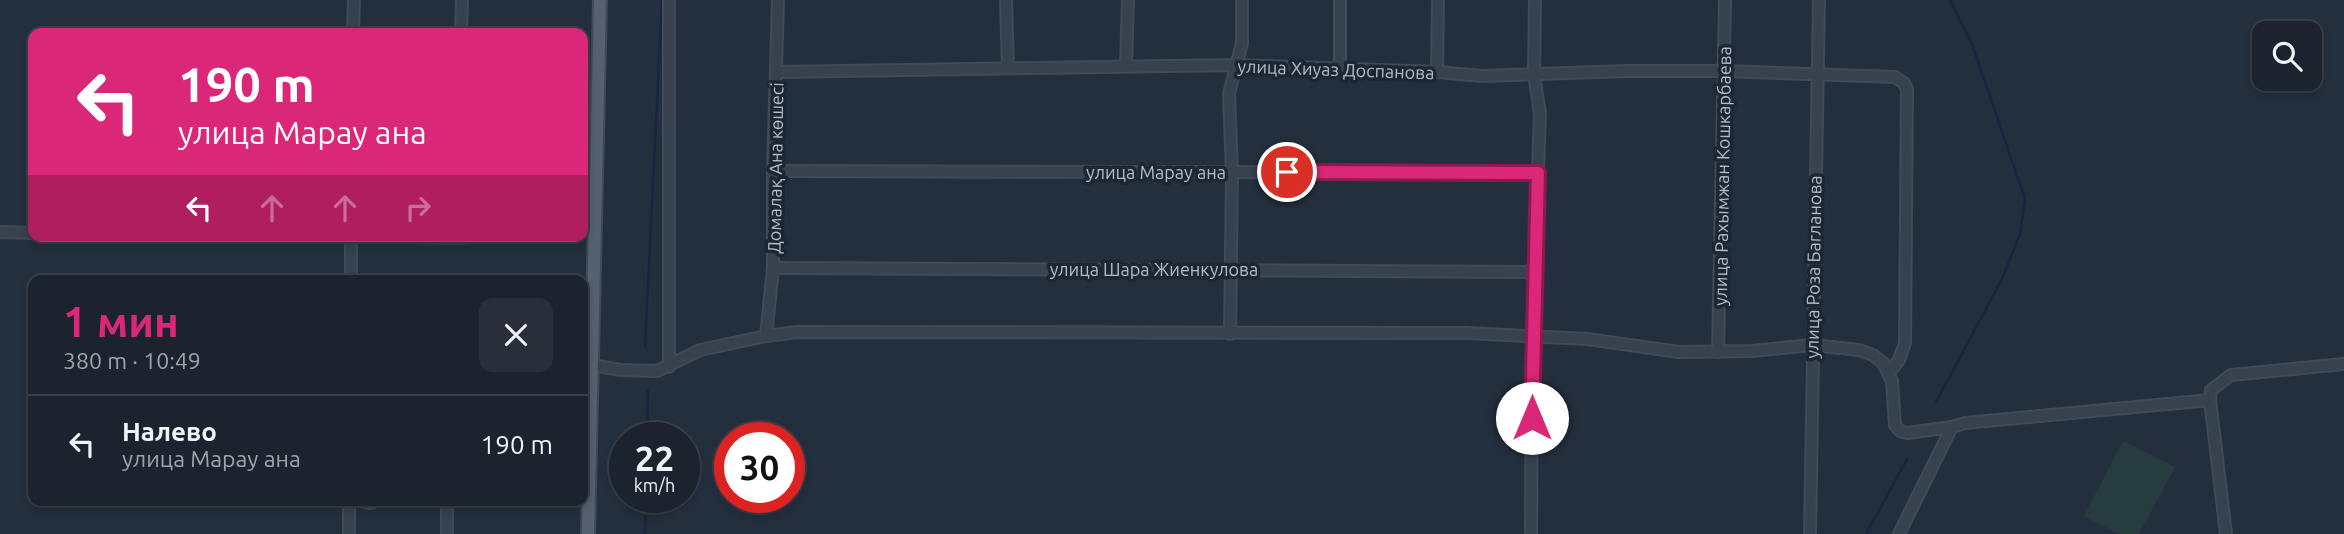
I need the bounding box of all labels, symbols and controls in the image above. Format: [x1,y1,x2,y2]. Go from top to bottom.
map controls [2252,21,2322,91]
button: search [2252,21,2322,91]
street label: улица Рахымжан Кошкарбаева [1710,46,1734,306]
icon: left [63,56,154,147]
text: 190 m [178,56,315,111]
street label: улица Хиуаз Доспанова [1237,56,1435,82]
street label: Домалақ Ана көшесі [764,82,786,254]
text: улица Марау ана [178,114,427,150]
pin [1257,142,1317,202]
icon: arrive [1268,153,1306,191]
street label: улица Марау ана [1086,162,1226,182]
street label: улица Роза Багланова [1801,175,1825,359]
icon: left [180,189,218,227]
icon: ahead [253,189,291,227]
icon: ahead [326,189,364,227]
icon: right [399,189,437,227]
street label: улица Шара Жиенкулова [1050,259,1258,279]
text: 1 мин [63,298,179,345]
button: close [479,298,553,372]
text: 380 m · 10:49 [63,348,201,373]
position arrow [1495,381,1569,455]
text: Налево [122,417,217,446]
speed limit sign: 30 [714,422,805,513]
icon: left [63,425,101,463]
text: 190 m [481,430,553,459]
text: 22 [635,438,674,478]
text: улица Марау ана [122,446,301,471]
text: km/h [634,475,675,495]

